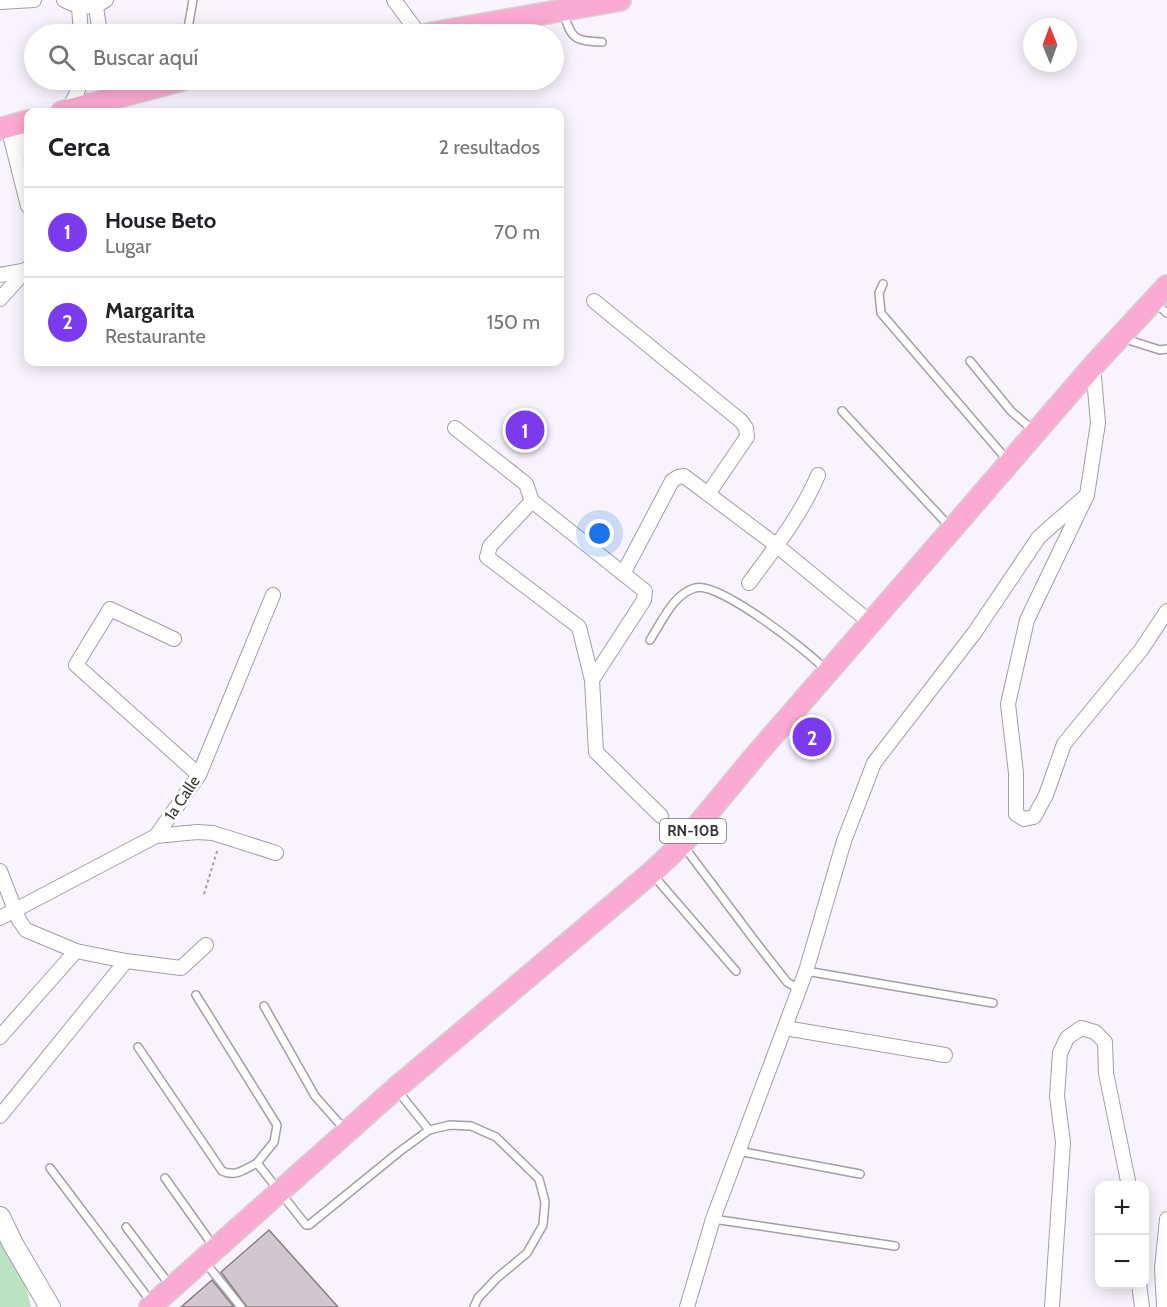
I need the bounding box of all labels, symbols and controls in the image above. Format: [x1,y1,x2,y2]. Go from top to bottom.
north arrow [1023,18,1077,72]
search box [24,24,564,90]
icon: search [45,41,78,74]
text: Buscar aquí [93,44,198,71]
text: Cerca [48,131,110,163]
text: 2 resultados [439,135,540,159]
text: House Beto [105,207,216,234]
text: 1 [64,220,71,244]
text: 70 m [494,220,540,244]
text: Lugar [105,234,151,258]
text: Margarita [105,297,194,324]
text: 2 [62,310,73,334]
text: 150 m [487,310,540,334]
text: Restaurante [105,324,206,348]
pin: 1 [506,408,544,452]
your location [585,519,614,548]
pin: 2 [792,714,832,760]
street label: 1a Calle [160,772,204,824]
road number: RN-10B [660,819,726,843]
map controls [1095,1181,1149,1289]
button: + [1095,1181,1149,1235]
button: − [1095,1235,1149,1289]

